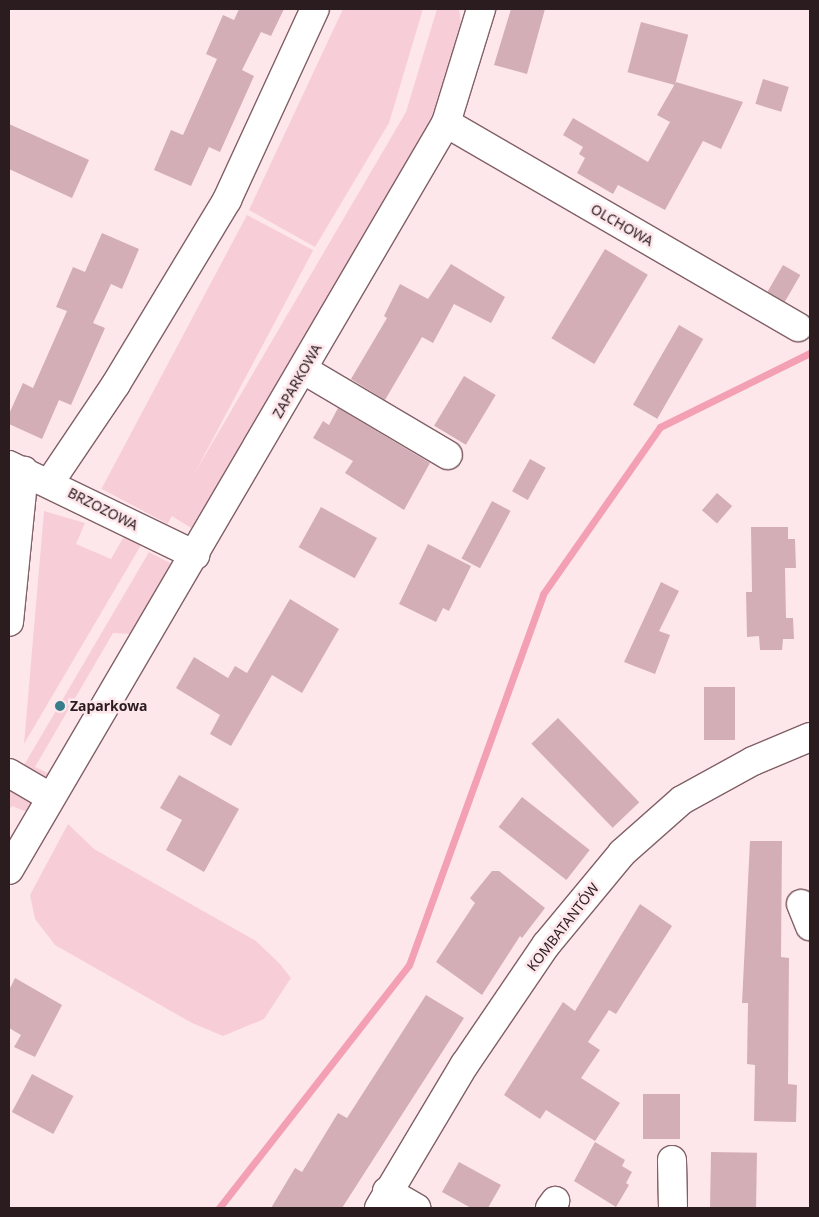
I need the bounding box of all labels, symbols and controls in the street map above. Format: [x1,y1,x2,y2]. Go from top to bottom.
street label: OLCHOWA [588,200,656,250]
street label: ZAPARKOWA [269,341,325,421]
street label: BRZOZOWA [65,484,141,534]
place label: Zaparkowa [70,698,148,714]
marker: Zaparkowa [54,700,66,712]
street label: KOMBATANTÓW [524,880,602,974]

